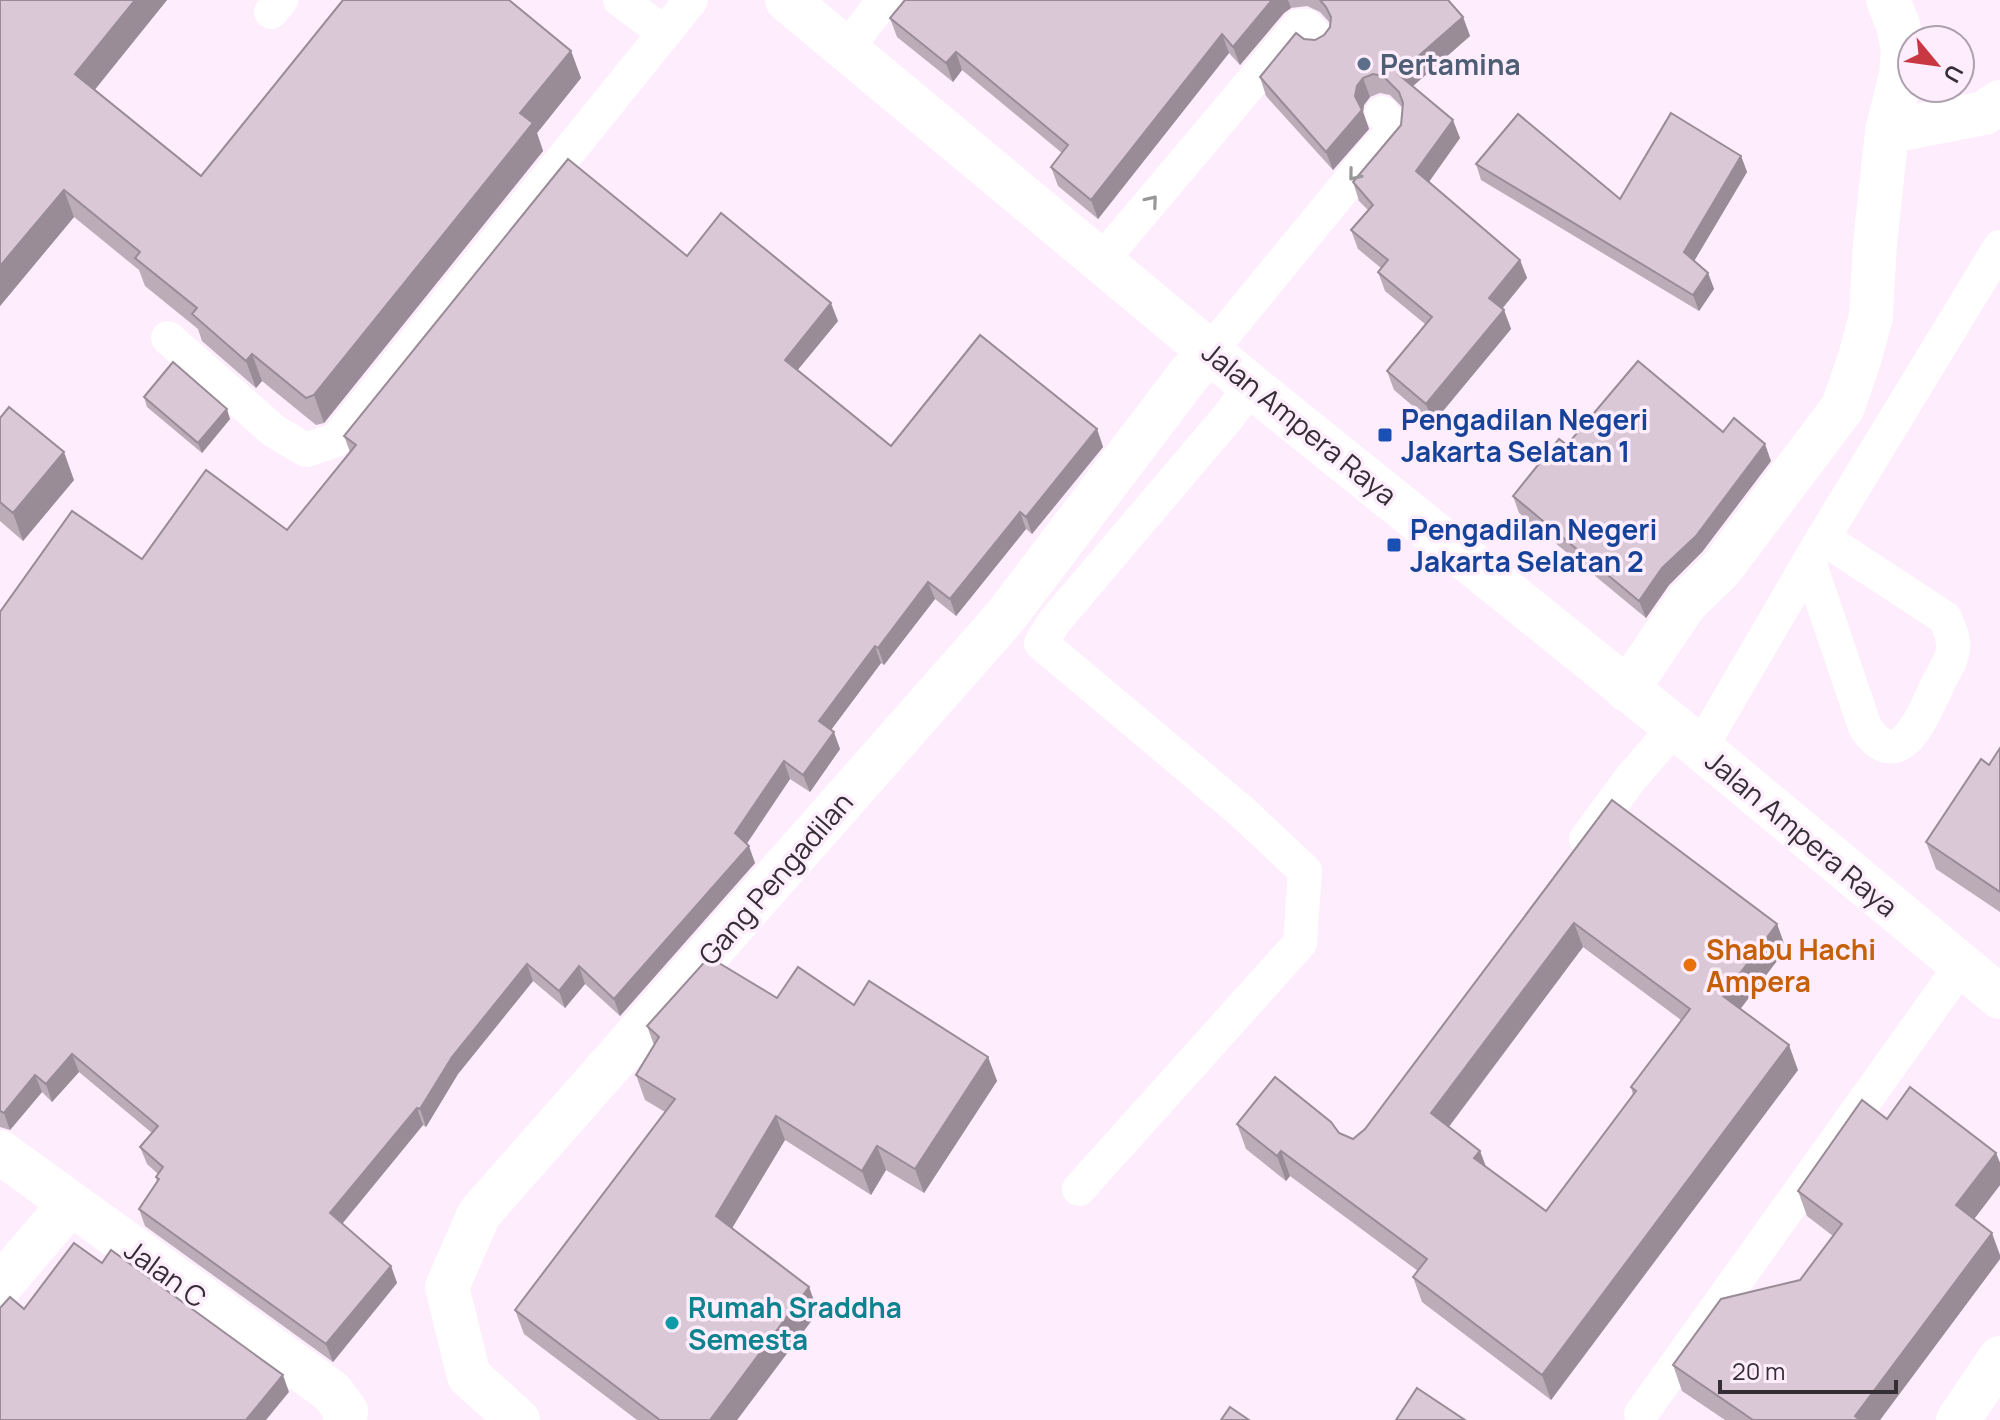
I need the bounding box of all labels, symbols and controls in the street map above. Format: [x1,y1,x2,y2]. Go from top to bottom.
north arrow [1896,24,1976,104]
place label: Pertamina [1380,45,1521,83]
marker: Pertamina [1355,55,1373,73]
text: U [1937,59,1970,88]
one-way arrow [1349,165,1364,180]
one-way arrow [1142,195,1157,210]
street label: Jalan Ampera Raya [1195,333,1405,513]
place label: Pengadilan Negeri Jakarta Selatan 1 [1401,400,1648,470]
marker: Pengadilan Negeri Jakarta Selatan 1 [1376,426,1394,444]
place label: Pengadilan Negeri Jakarta Selatan 2 [1410,510,1657,580]
marker: Pengadilan Negeri Jakarta Selatan 2 [1385,536,1403,554]
street label: Jalan Ampera Raya [1698,741,1906,925]
street label: Gang Pengadilan [689,783,861,973]
place label: Shabu Hachi Ampera [1706,930,1876,1000]
marker: Shabu Hachi Ampera [1681,956,1699,974]
street label: Jalan C [117,1230,215,1316]
place label: Rumah Sraddha Semesta [688,1288,902,1358]
marker: Rumah Sraddha Semesta [663,1314,681,1332]
scale bar [1720,1344,1896,1394]
text: 20 m [1732,1354,1785,1387]

